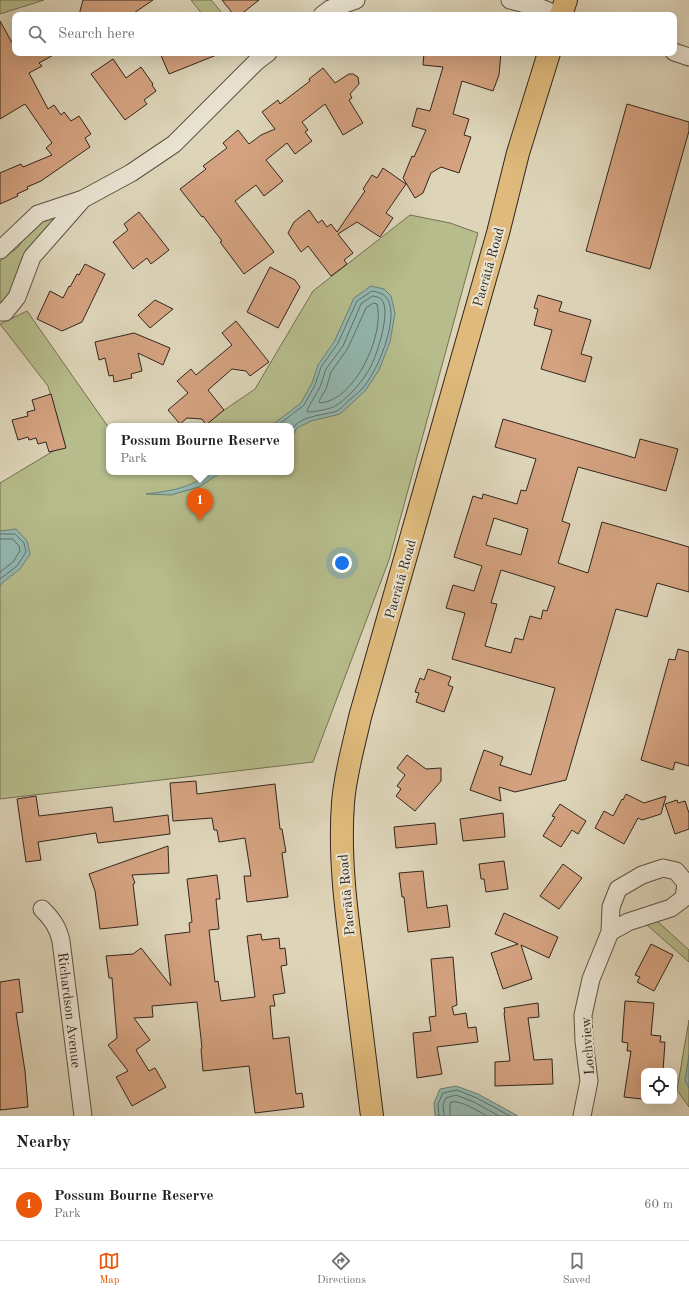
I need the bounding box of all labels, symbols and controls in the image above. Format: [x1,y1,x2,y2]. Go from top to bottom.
search box [12,12,677,56]
icon: search [26,23,48,45]
text: Search here [58,27,135,42]
street label: Paerātā Road [471,226,507,309]
popup [106,423,294,475]
text: Possum Bourne Reserve [120,434,280,449]
text: Park [120,452,147,465]
pin: 1 [187,488,213,521]
street label: Paerātā Road [383,538,419,621]
your location [332,553,352,573]
street label: Paerātā Road [336,854,358,936]
street label: Richardson Avenue [55,951,83,1069]
street label: Lochview [579,1016,597,1076]
map controls [641,1068,677,1104]
button: locate [641,1068,677,1104]
text: Nearby [16,1134,71,1151]
text: Possum Bourne Reserve [54,1189,214,1204]
text: 1 [25,1198,33,1211]
text: 60 m [644,1198,673,1211]
text: Park [54,1207,81,1220]
tab: Map [98,1250,120,1288]
tab: Directions [317,1250,366,1288]
tab: Saved [563,1250,591,1288]

